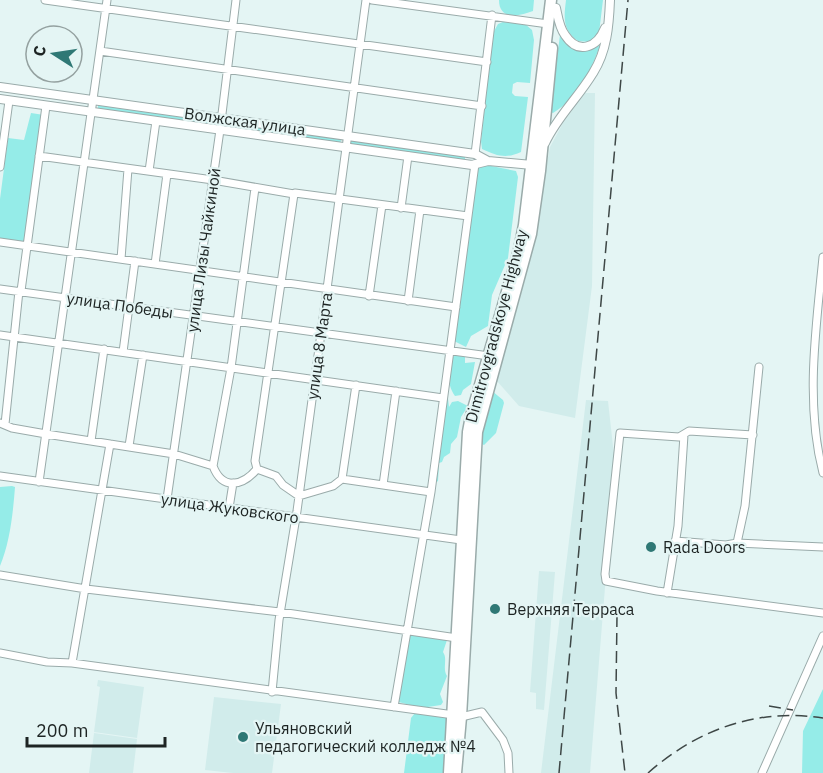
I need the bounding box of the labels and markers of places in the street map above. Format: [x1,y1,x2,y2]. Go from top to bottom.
place label: Rada Doors [663,537,746,557]
marker: Rada Doors [644,540,658,554]
place label: Верхняя Терраса [507,599,635,619]
marker: Верхняя Терраса [488,602,502,616]
place label: Ульяновский педагогический колледж №4 [255,718,476,756]
marker: Ульяновский педагогический колледж №4 [236,730,250,744]

